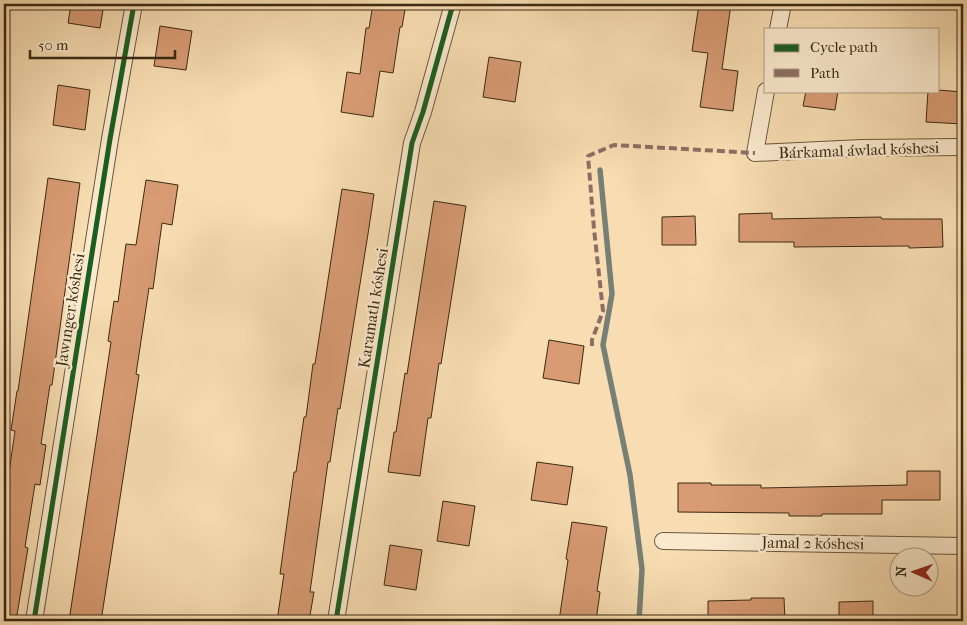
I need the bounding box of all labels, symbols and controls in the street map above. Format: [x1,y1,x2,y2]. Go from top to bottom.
scale bar [30,28,175,60]
legend [764,28,940,92]
text: 50 m [38,36,69,54]
text: Cycle path [810,38,878,56]
text: Path [810,64,840,82]
street label: Bárkamal áwlad kóshesi [778,138,940,162]
street label: Karamatlı kóshesi [354,246,392,370]
street label: Jawınger kóshesi [51,252,88,370]
street label: Jamal 2 kóshesi [759,533,865,553]
north arrow [890,548,940,598]
text: N [893,566,910,577]

